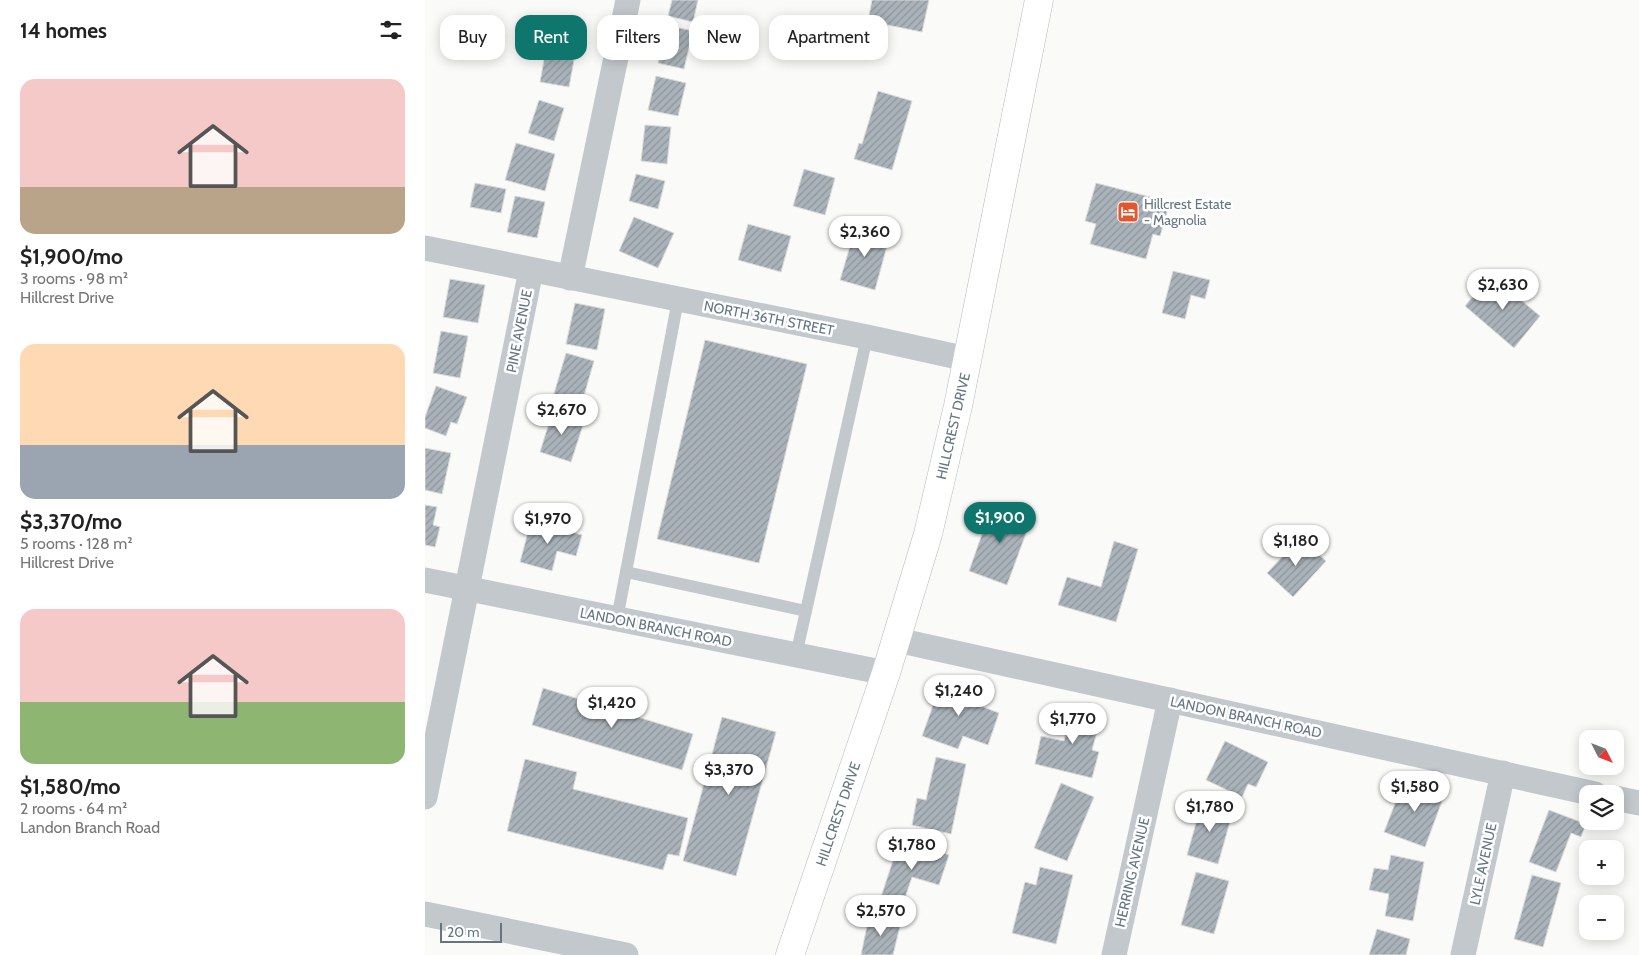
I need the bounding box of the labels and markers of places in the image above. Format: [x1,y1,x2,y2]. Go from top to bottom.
place label: Hillcrest Estate - Magnolia [1144,195,1231,229]
hotel icon: Hillcrest Estate - Magnolia [1116,200,1140,224]
pin: $2,360 [824,216,906,258]
pin: $2,630 [1462,268,1544,311]
pin: $2,670 [521,394,603,436]
pin: $1,970 [507,502,589,545]
pin: $1,900 [959,502,1041,544]
pin: $1,180 [1255,524,1337,567]
pin: $1,240 [918,674,1000,717]
pin: $1,420 [571,686,653,729]
pin: $1,770 [1032,702,1114,745]
pin: $3,370 [688,754,770,796]
pin: $1,580 [1374,770,1456,813]
pin: $1,780 [1169,790,1251,833]
pin: $1,780 [871,828,953,871]
pin: $2,570 [840,894,922,937]

